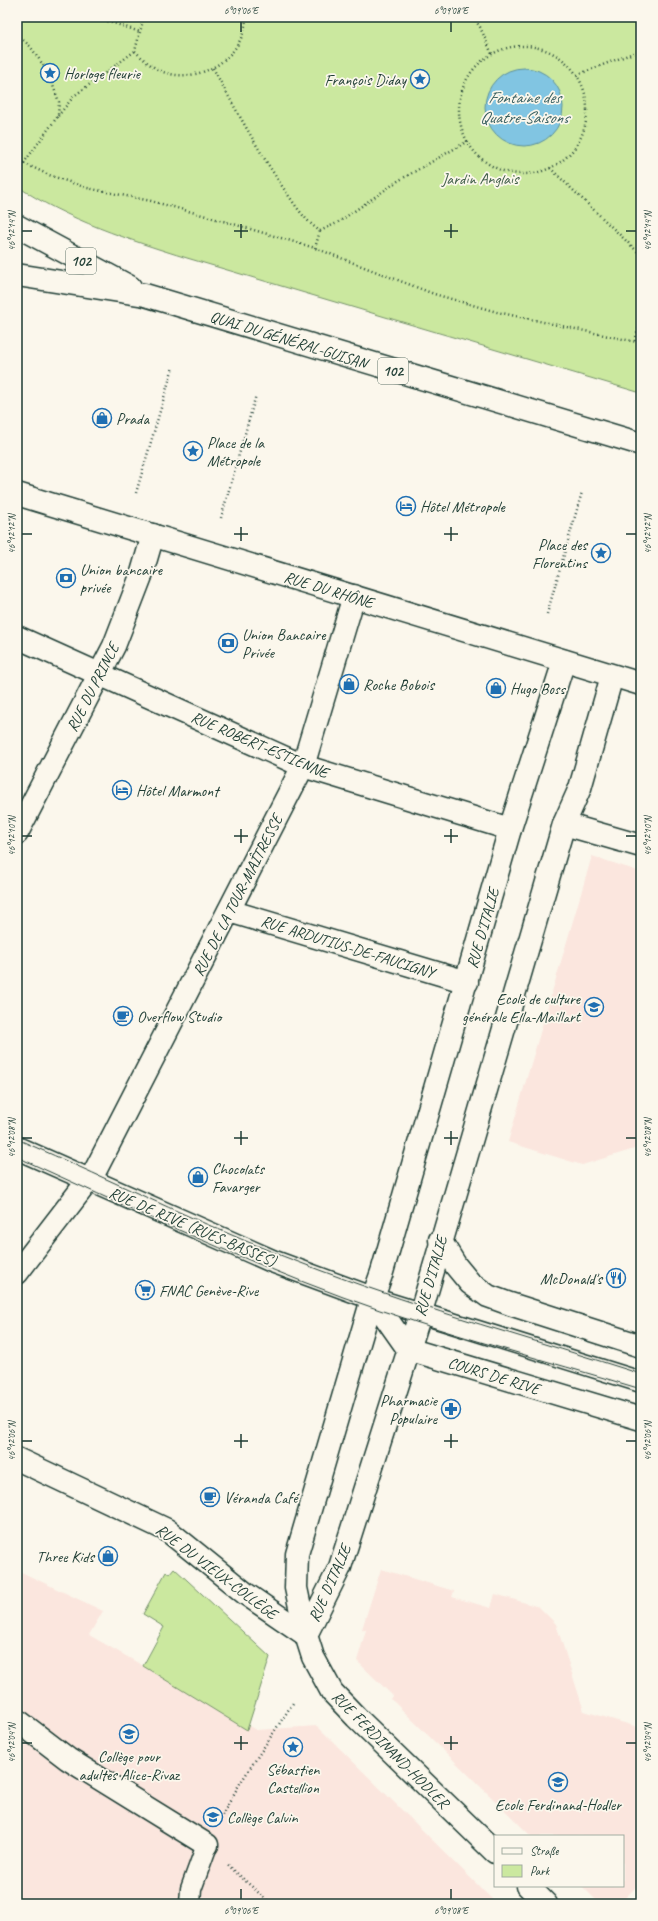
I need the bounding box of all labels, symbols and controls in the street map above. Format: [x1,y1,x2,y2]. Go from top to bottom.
text: 6°09'06"E [224,4,260,17]
text: 6°09'08"E [434,4,470,17]
place icon: Horloge fleurie [39,62,61,84]
place label: Horloge fleurie [64,64,142,84]
place icon: François Diday [409,68,431,90]
place label: François Diday [324,70,408,90]
water label: Fontaine des Quatre-Saisons [480,87,571,128]
park label: Jardin Anglais [441,169,520,189]
text: 46°12'14"N [5,209,18,251]
text: 46°12'14"N [641,209,654,251]
road number: 102 [66,248,96,274]
street label: QUAI DU GÉNÉRAL-GUISAN [208,307,373,374]
road number: 102 [378,358,408,384]
shop icon: Prada [91,407,113,429]
place label: Prada [116,409,150,429]
place label: Place de la Métropole [207,433,265,471]
place icon: Place de la Métropole [182,440,204,462]
hotel icon: Hôtel Métropole [395,495,417,517]
place label: Hôtel Métropole [420,497,507,517]
text: 46°12'12"N [5,512,18,554]
text: 46°12'12"N [641,512,654,554]
place label: Place des Florentins [532,535,589,573]
place icon: Place des Florentins [590,542,612,564]
place label: Union bancaire privée [80,560,164,598]
bank icon: Union bancaire privée [55,567,77,589]
street label: RUE DU RHÔNE [282,567,378,614]
place label: Union Bancaire Privée [242,625,327,663]
bank icon: Union Bancaire Privée [217,632,239,654]
street label: RUE DU PRINCE [62,638,125,735]
shop icon: Roche Bobois [338,673,360,695]
place label: Roche Bobois [363,675,436,695]
shop icon: Hugo Boss [485,677,507,699]
place label: Hugo Boss [510,679,566,699]
street label: RUE ROBERT-ESTIENNE [188,707,334,784]
hotel icon: Hôtel Marmont [111,779,133,801]
place label: Hôtel Marmont [136,781,221,801]
street label: RUE DE LA TOUR-MAÎTRESSE [188,809,288,980]
text: 46°12'10"N [5,814,18,856]
text: 46°12'10"N [641,814,654,856]
street label: RUE D'ITALIE [462,884,505,971]
street label: RUE ARDUTIUS-DE-FAUCIGNY [258,911,440,984]
place label: Ecole de culture générale Ella-Maillart [462,989,582,1027]
school or university icon: Ecole de culture générale Ella-Maillart [583,996,605,1018]
cafe icon: Overflow Studio [112,1005,134,1027]
place label: Overflow Studio [137,1007,223,1027]
text: 46°12'08"N [5,1116,18,1158]
text: 46°12'08"N [641,1116,654,1158]
place label: Chocolats Favarger [212,1159,265,1197]
shop icon: Chocolats Favarger [187,1166,209,1188]
street label: RUE DE RIVE (RUES-BASSES) [106,1183,280,1271]
street label: RUE D'ITALIE [410,1232,453,1319]
restaurant icon: McDonald's [605,1267,627,1289]
place label: McDonald's [540,1269,604,1289]
supermarket icon: FNAC Genève-Rive [134,1279,156,1301]
place label: FNAC Genève-Rive [159,1281,260,1301]
street label: COURS DE RIVE [445,1353,544,1400]
place label: Pharmacie Populaire [380,1391,439,1429]
pharmacy icon: Pharmacie Populaire [440,1398,462,1420]
text: 46°12'06"N [5,1419,18,1461]
text: 46°12'06"N [641,1419,654,1461]
cafe icon: Véranda Café [199,1486,221,1508]
place label: Véranda Café [224,1488,300,1508]
street label: RUE DU VIEUX-COLLÈGE [152,1520,283,1625]
street label: RUE D'ITALIE [304,1539,357,1625]
shop icon: Three Kids [97,1545,119,1567]
place label: Three Kids [36,1547,96,1567]
street label: RUE FERDINAND-HODLER [327,1687,455,1814]
text: 46°12'04"N [5,1721,18,1763]
text: 46°12'04"N [641,1721,654,1763]
school or university icon: Collège pour adultes Alice-Rivaz [118,1723,140,1745]
place icon: Sébastien Castellion [282,1736,304,1758]
place label: Collège pour adultes Alice-Rivaz [79,1747,181,1785]
place label: Sébastien Castellion [267,1760,320,1798]
school or university icon: Ecole Ferdinand-Hodler [547,1771,569,1793]
place label: Ecole Ferdinand-Hodler [495,1795,622,1815]
school or university icon: Collège Calvin [202,1806,224,1828]
place label: Collège Calvin [227,1808,299,1828]
legend [494,1835,624,1887]
text: Straße [530,1843,559,1859]
text: Park [530,1863,551,1879]
text: 6°09'06"E [224,1904,260,1917]
text: 6°09'08"E [434,1904,470,1917]

